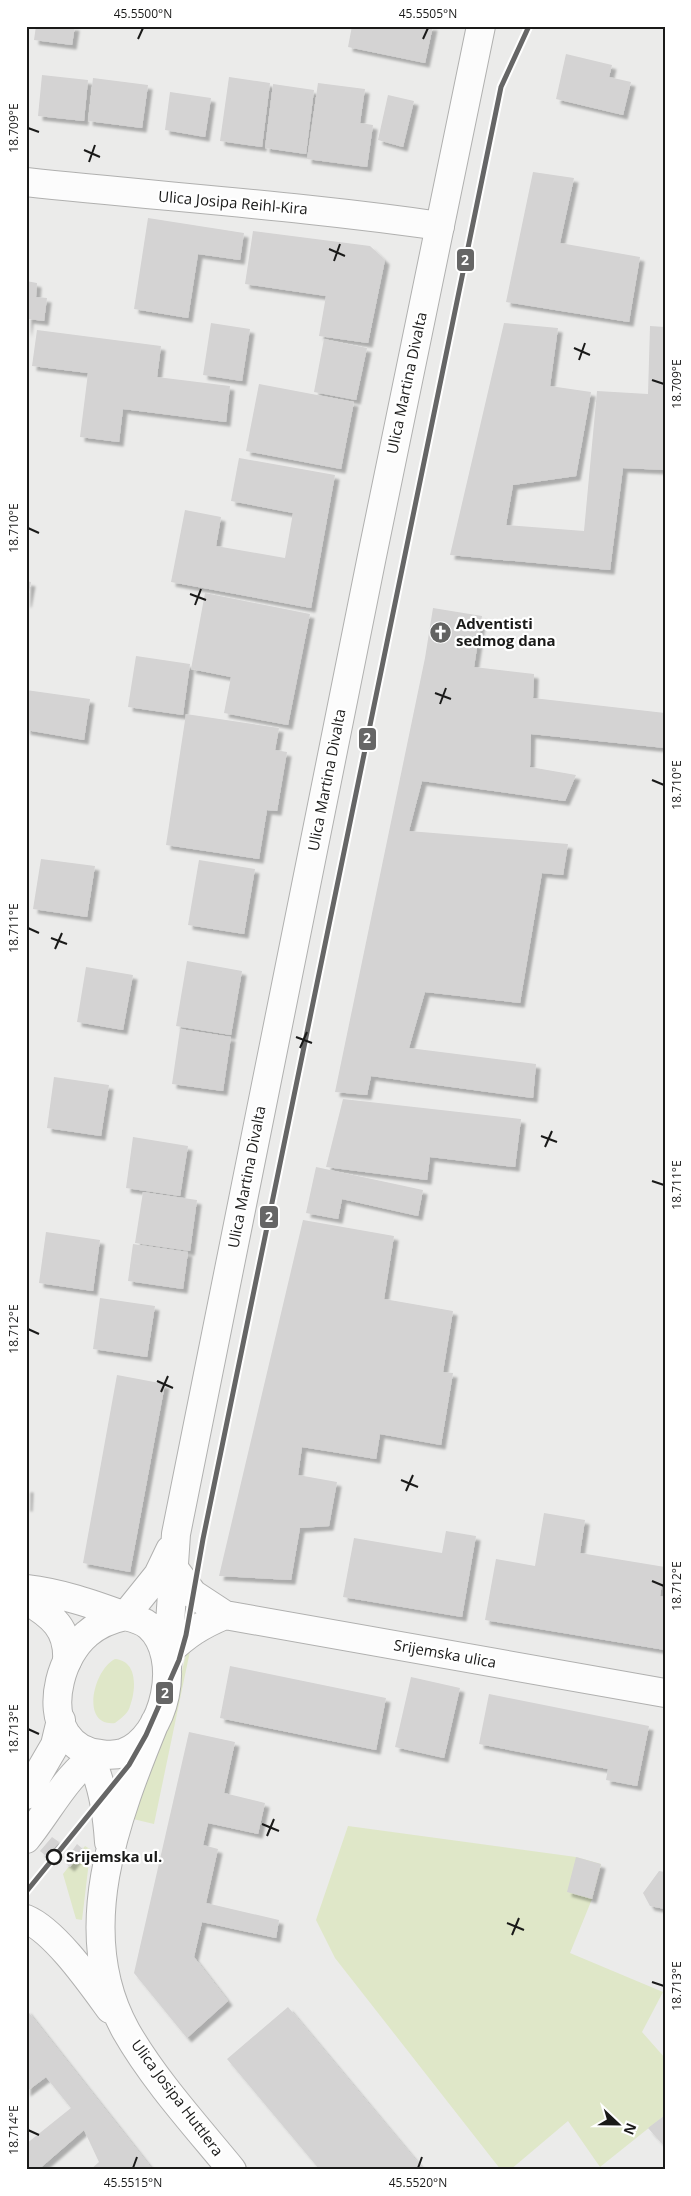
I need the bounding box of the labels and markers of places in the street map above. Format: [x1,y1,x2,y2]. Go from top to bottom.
place label: Adventisti sedmog dana [456,613,556,650]
church icon: Adventisti sedmog dana [428,621,452,645]
place label: Srijemska ul. [66,1846,162,1866]
marker: Srijemska ul. [46,1849,62,1865]

